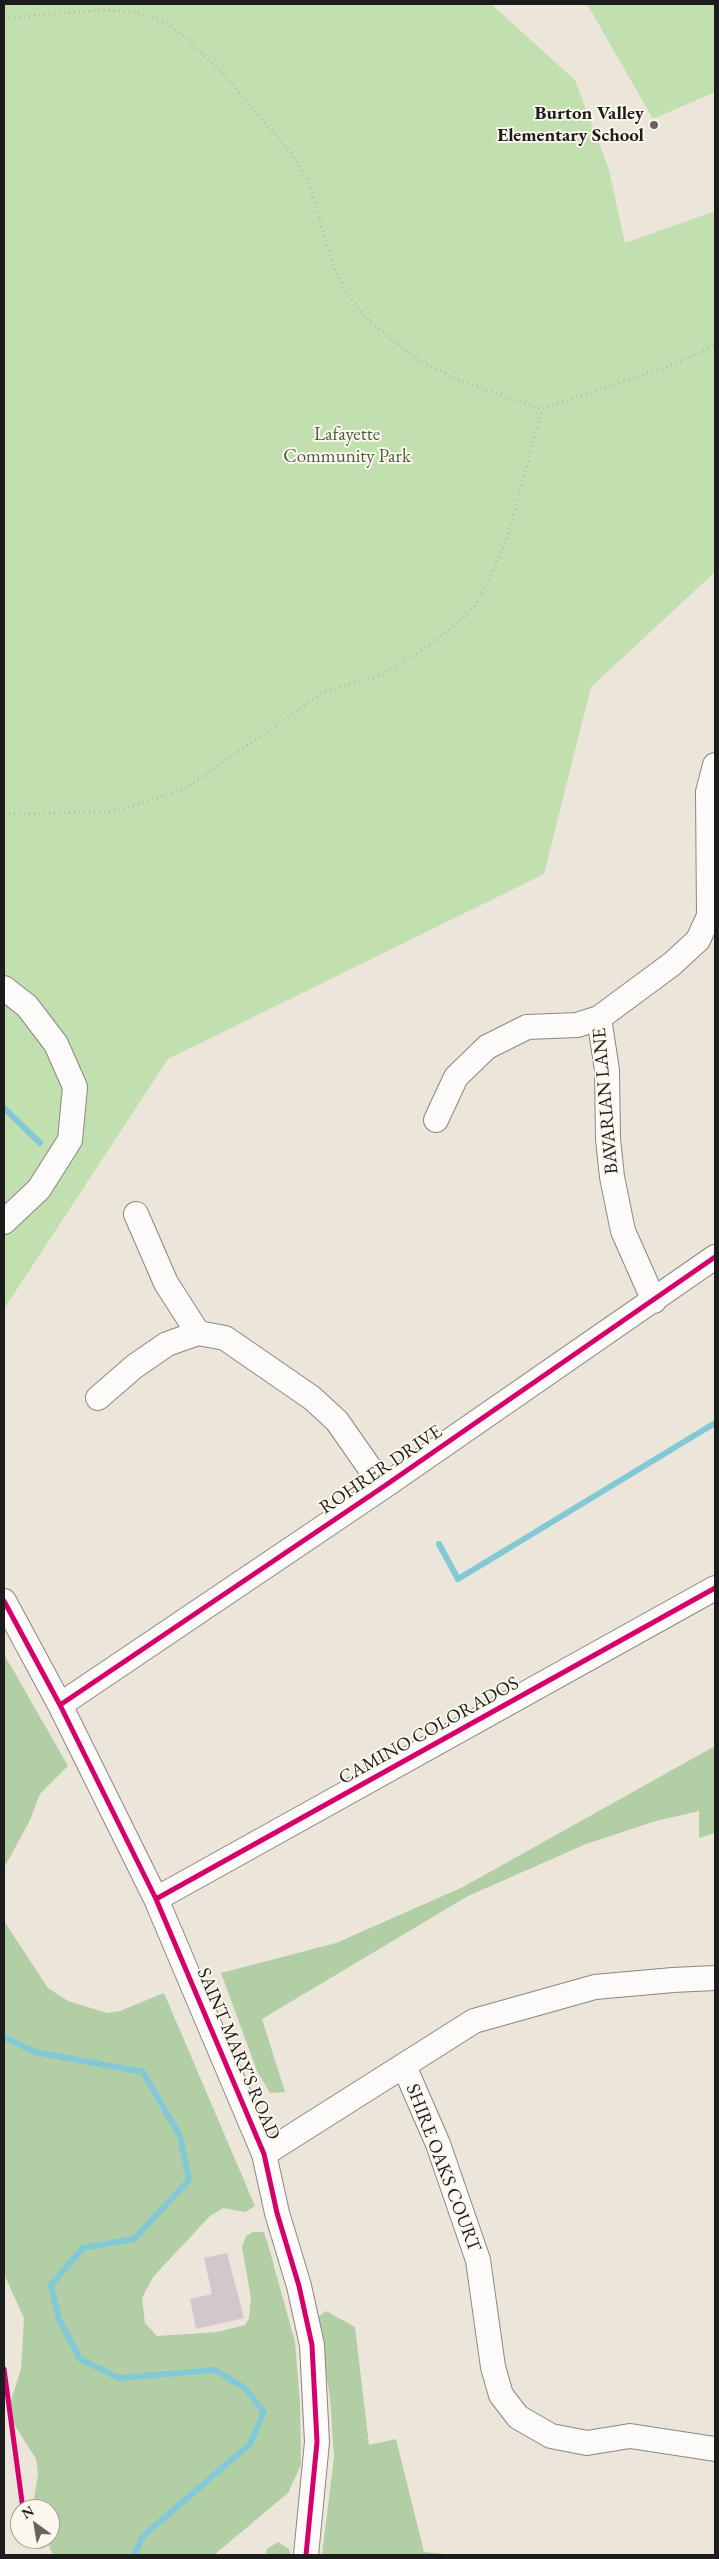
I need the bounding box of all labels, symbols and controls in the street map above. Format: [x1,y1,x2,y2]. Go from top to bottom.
place label: Burton Valley Elementary School [497,103,644,147]
marker: Burton Valley Elementary School [648,119,660,131]
park label: Lafayette Community Park [283,424,411,468]
street label: BAVARIAN LANE [588,1027,624,1175]
street label: ROHRER DRIVE [315,1421,447,1519]
street label: CAMINO COLORADOS [335,1672,523,1790]
street label: SAINT MARY'S ROAD [191,1965,285,2143]
street label: SHIRE OAKS COURT [401,2081,485,2255]
north arrow [10,2499,60,2549]
text: N [18,2501,37,2523]

